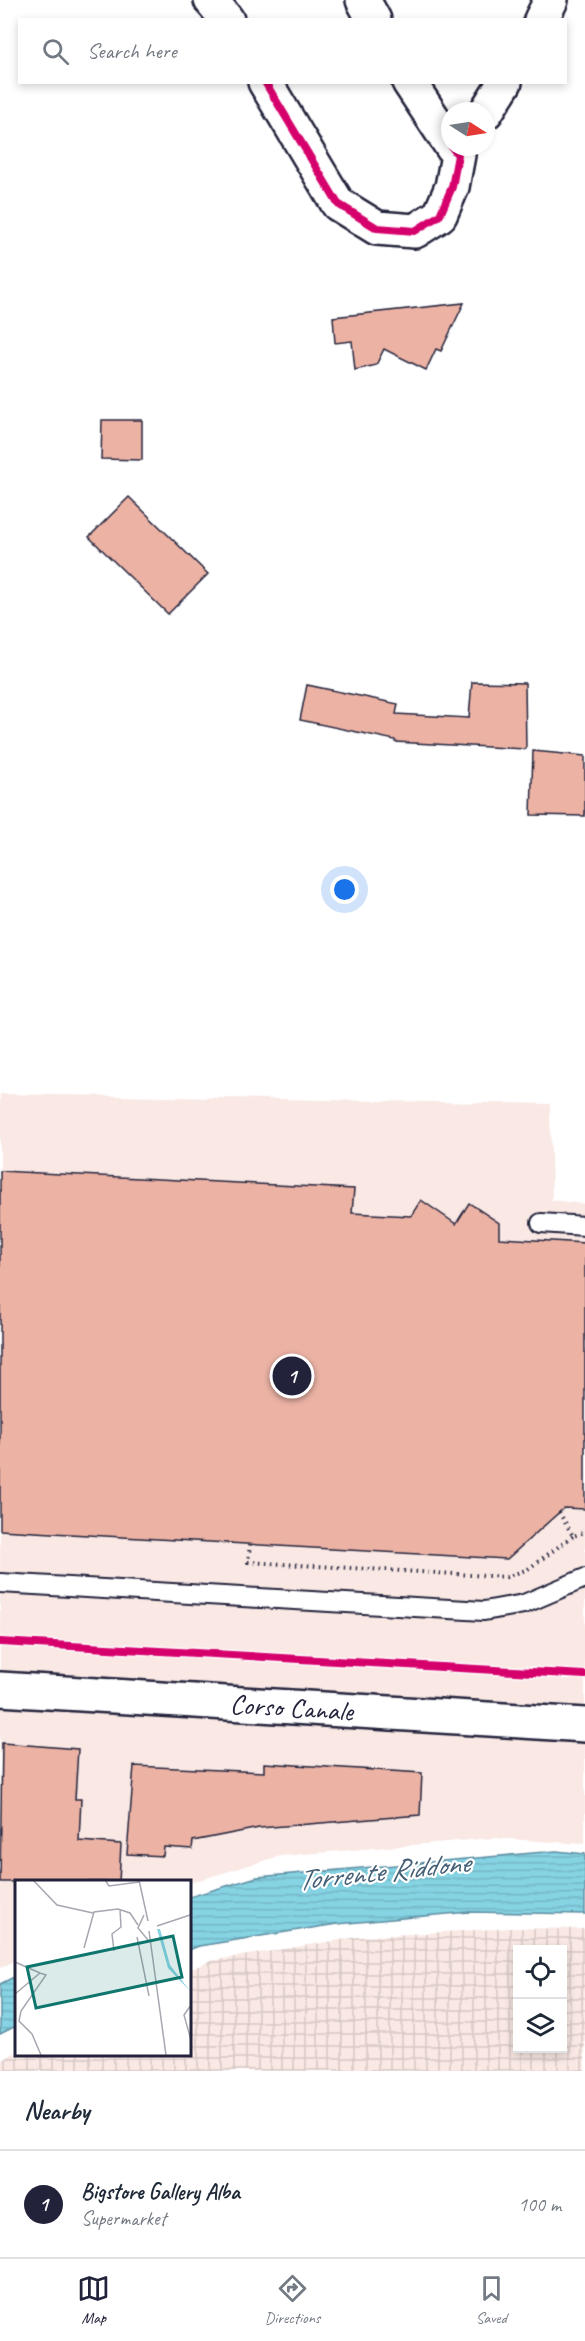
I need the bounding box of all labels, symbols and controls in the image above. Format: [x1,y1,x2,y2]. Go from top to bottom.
search box [18,18,567,84]
icon: search [39,35,72,68]
text: Search here [87,37,177,65]
north arrow [441,102,495,156]
your location [330,875,359,904]
pin: 1 [272,1354,312,1398]
street label: Corso Canale [229,1686,356,1729]
water label: Torrente Riddone [295,1843,475,1899]
inset map [15,1880,190,2056]
map controls [513,1945,567,2053]
button: locate [513,1945,567,1999]
button: layers [513,1999,567,2053]
text: Nearby [24,2094,89,2127]
text: Bigstore Gallery Alba [81,2178,240,2206]
text: 1 [39,2192,48,2217]
text: 100 m [518,2192,561,2217]
text: Supermarket [81,2206,166,2231]
tab: Map [77,2272,110,2328]
tab: Directions [265,2272,320,2328]
tab: Saved [475,2272,508,2328]

